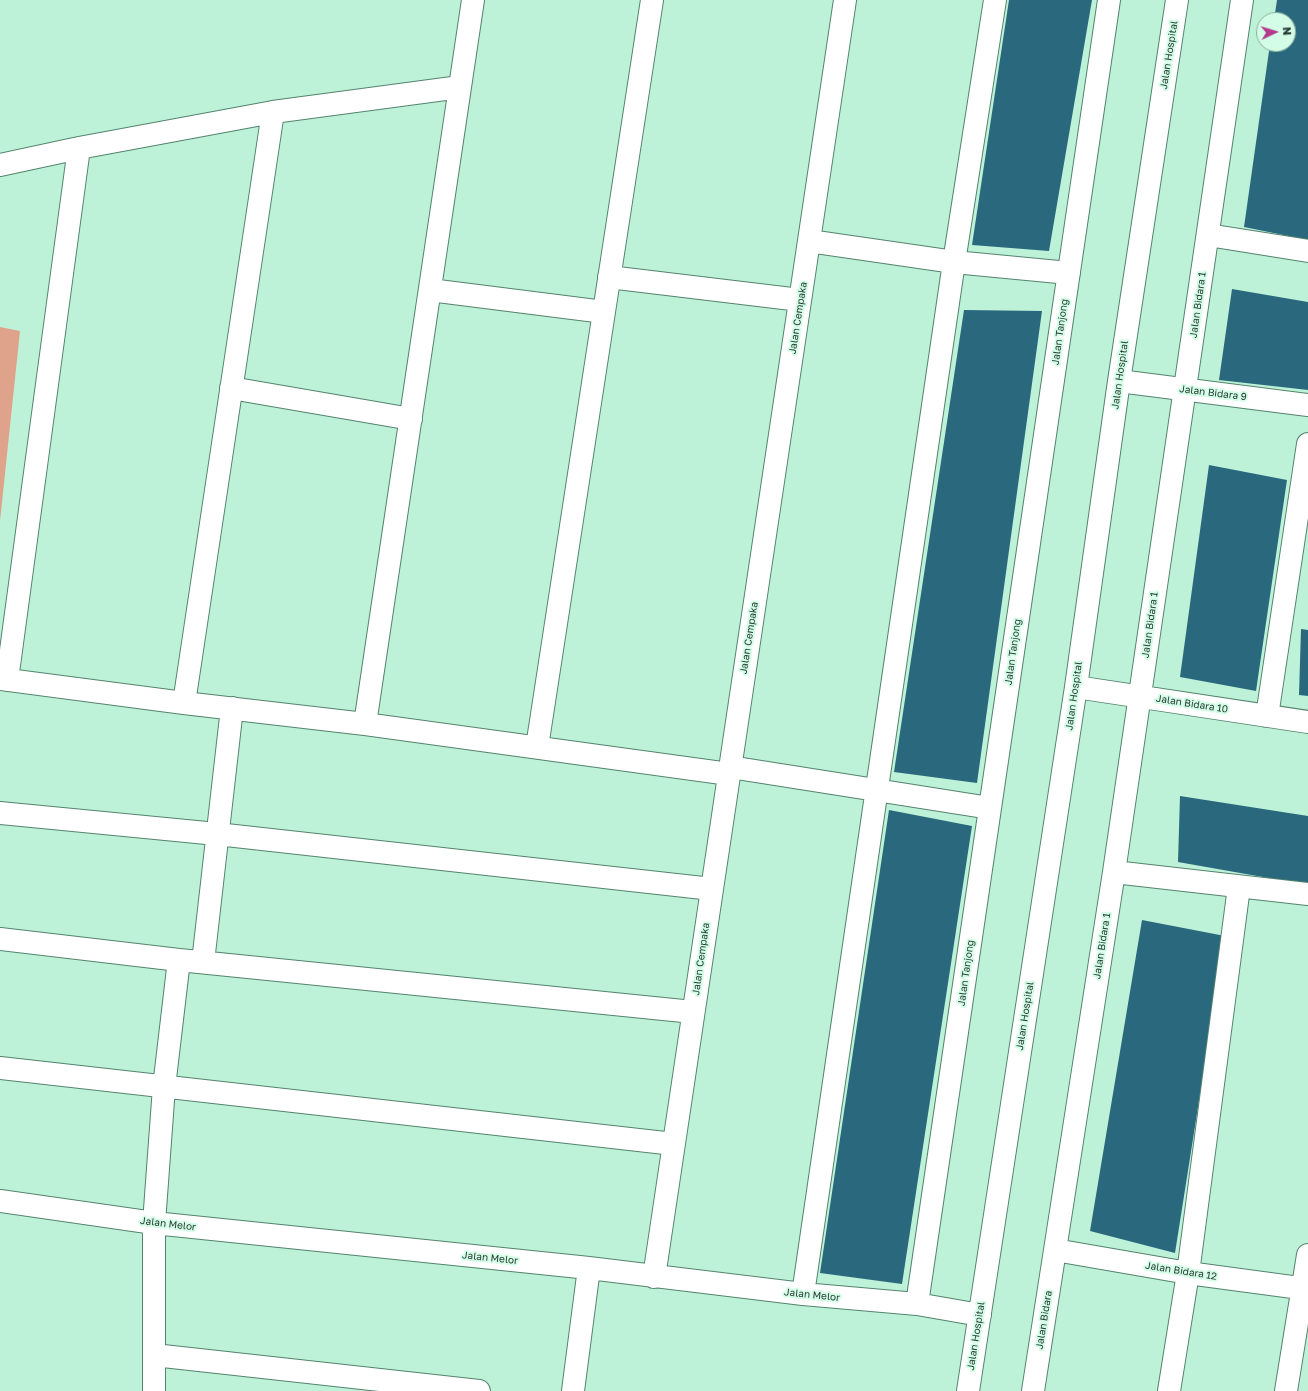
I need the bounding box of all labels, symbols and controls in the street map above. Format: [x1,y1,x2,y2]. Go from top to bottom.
north arrow [1256,12,1296,52]
street label: Jalan Hospital [1158,20,1180,90]
text: N [1281,27,1294,36]
street label: Jalan Bidara 1 [1187,271,1209,339]
street label: Jalan Cempaka [786,281,810,355]
street label: Jalan Tanjong [1049,298,1071,366]
street label: Jalan Hospital [1109,340,1131,410]
street label: Jalan Bidara 9 [1179,383,1247,403]
street label: Jalan Bidara 1 [1139,591,1161,659]
street label: Jalan Cempaka [737,601,761,675]
street label: Jalan Tanjong [1002,618,1024,686]
street label: Jalan Hospital [1063,661,1085,731]
street label: Jalan Bidara 10 [1155,692,1229,716]
street label: Jalan Bidara 1 [1091,912,1113,980]
street label: Jalan Cempaka [690,922,712,996]
street label: Jalan Tanjong [955,939,977,1007]
street label: Jalan Hospital [1014,981,1036,1051]
street label: Jalan Melor [139,1215,197,1233]
street label: Jalan Melor [461,1249,519,1267]
street label: Jalan Bidara 12 [1144,1259,1218,1283]
street label: Jalan Melor [783,1286,841,1304]
street label: Jalan Bidara [1033,1290,1055,1350]
street label: Jalan Hospital [965,1301,987,1371]

